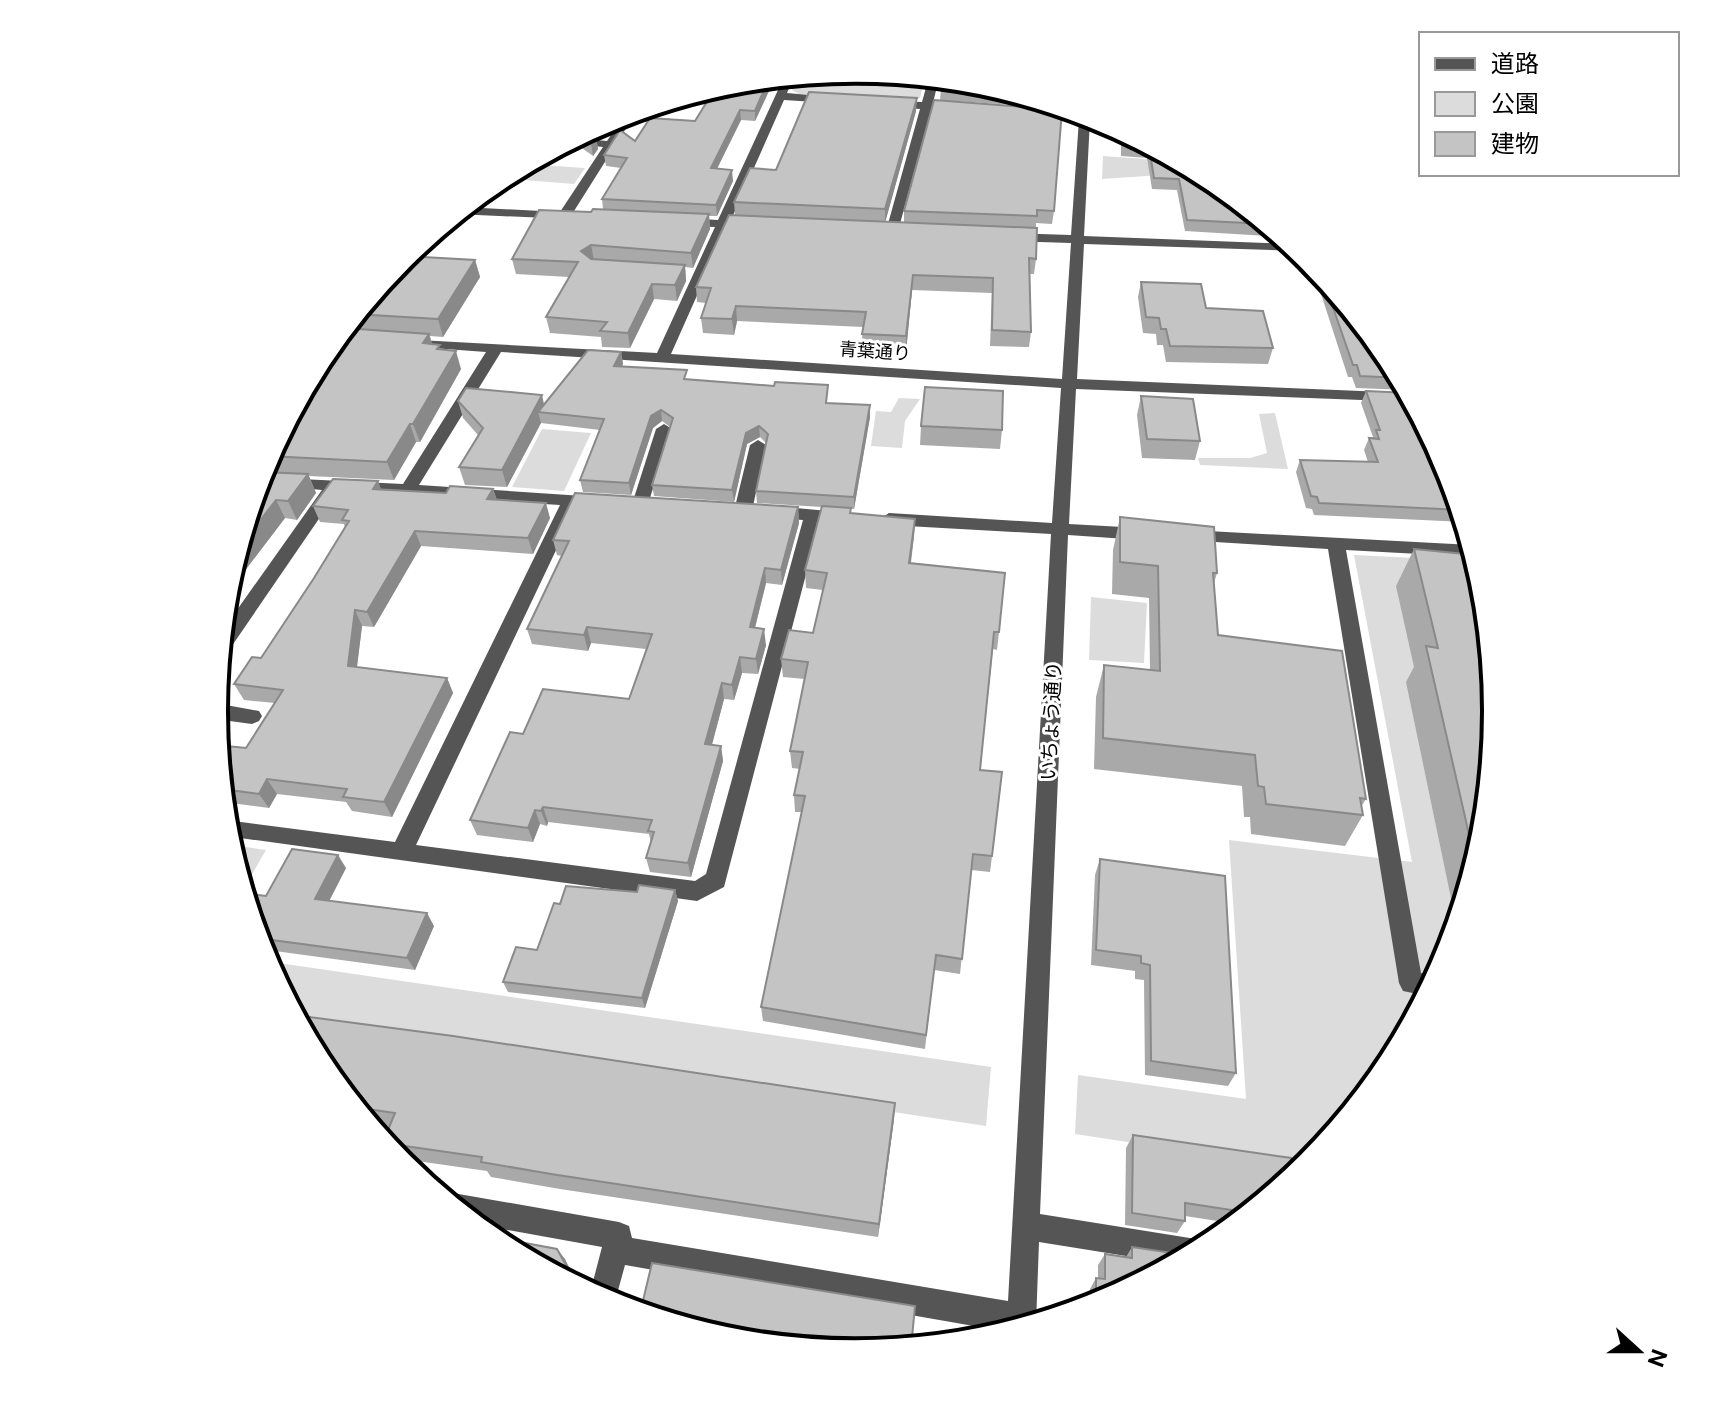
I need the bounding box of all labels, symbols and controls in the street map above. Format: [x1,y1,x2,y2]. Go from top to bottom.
legend [1419,32,1679,176]
text: 道路 [1491,49,1539,77]
text: 公園 [1491,89,1539,117]
text: 建物 [1491,129,1539,157]
street label: 青葉通り [838,338,912,364]
street label: いちょう通り [1036,660,1066,782]
north arrow [1599,1311,1679,1391]
text: N [1642,1345,1673,1371]

